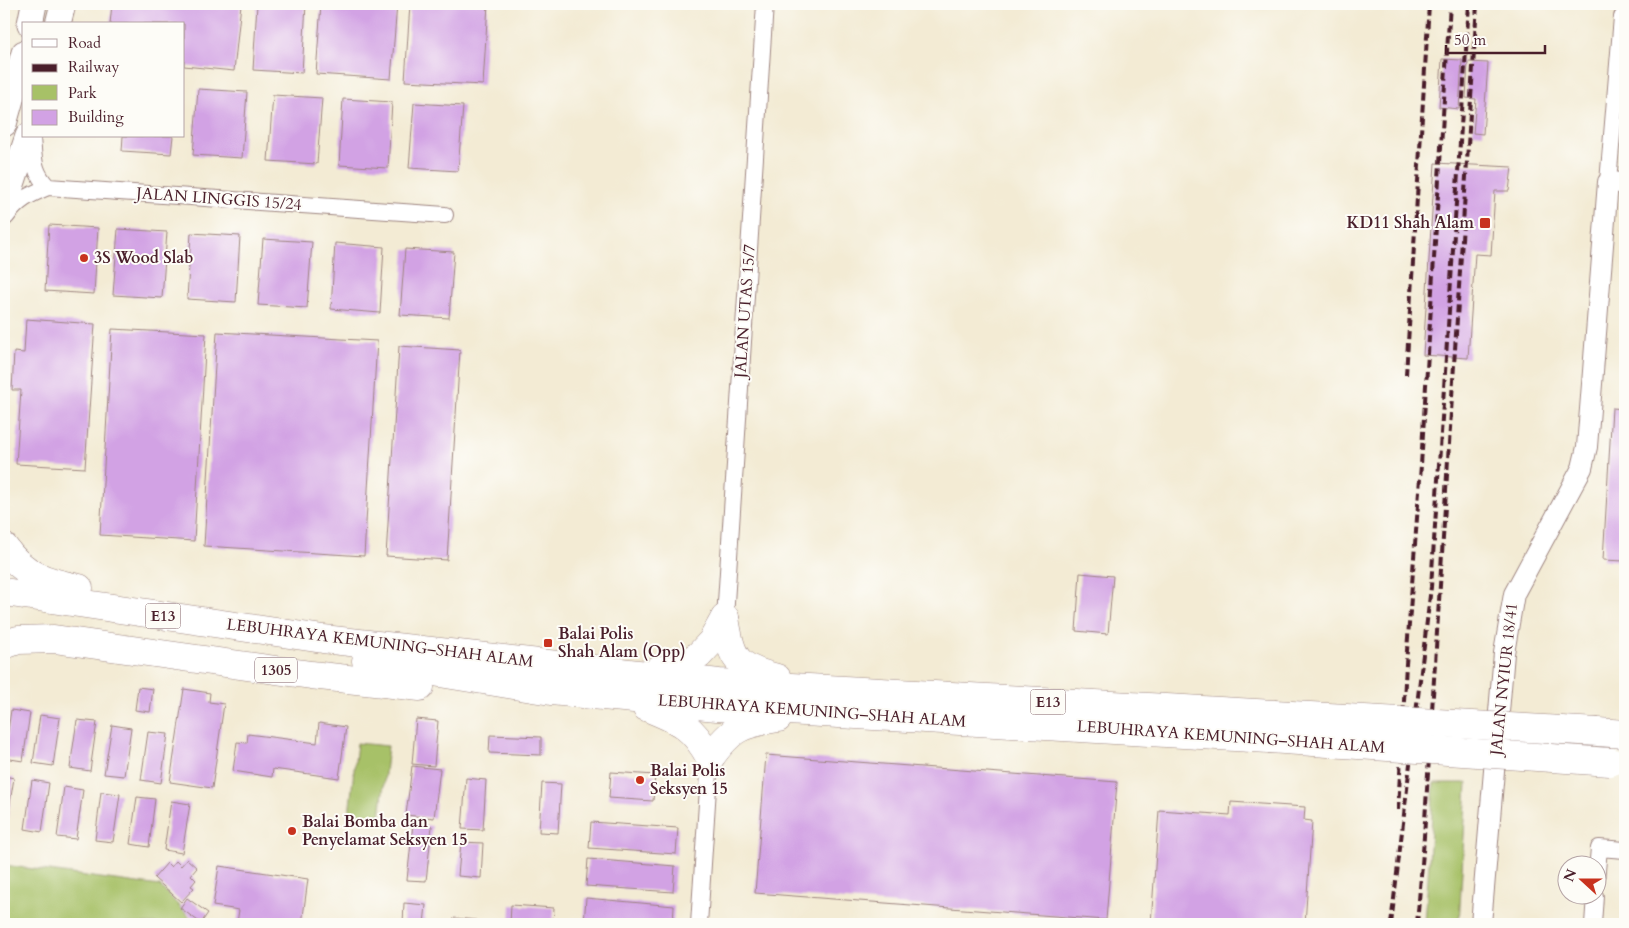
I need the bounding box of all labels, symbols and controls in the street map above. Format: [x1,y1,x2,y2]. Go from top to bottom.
legend [22,22,185,138]
scale bar [1446,22,1545,54]
text: 50 m [1454,30,1486,50]
text: Road [68,33,101,53]
text: Railway [68,57,119,77]
text: Park [68,83,97,103]
text: Building [68,107,124,127]
street label: JALAN LINGGIS 15/24 [134,182,302,216]
place label: KD11 Shah Alam [1347,212,1474,234]
marker: KD11 Shah Alam [1478,216,1492,230]
street label: JALAN UTAS 15/7 [729,243,761,381]
place label: 3S Wood Slab [94,247,193,269]
marker: 3S Wood Slab [78,252,90,264]
street label: JALAN NYIUR 18/41 [1485,602,1523,758]
road number: E13 [146,604,180,628]
street label: LEBUHRAYA KEMUNING–SHAH ALAM [225,613,535,673]
place label: Balai Polis Shah Alam (Opp) [558,623,686,663]
marker: Balai Polis Shah Alam (Opp) [542,637,554,649]
road number: 1305 [255,658,297,682]
street label: LEBUHRAYA KEMUNING–SHAH ALAM [657,689,967,733]
road number: E13 [1030,690,1066,714]
street label: LEBUHRAYA KEMUNING–SHAH ALAM [1076,715,1386,759]
place label: Balai Polis Seksyen 15 [650,760,728,800]
marker: Balai Polis Seksyen 15 [634,774,646,786]
place label: Balai Bomba dan Penyelamat Seksyen 15 [302,811,467,851]
marker: Balai Bomba dan Penyelamat Seksyen 15 [286,825,298,837]
north arrow [1556,856,1606,906]
text: N [1559,866,1581,885]

